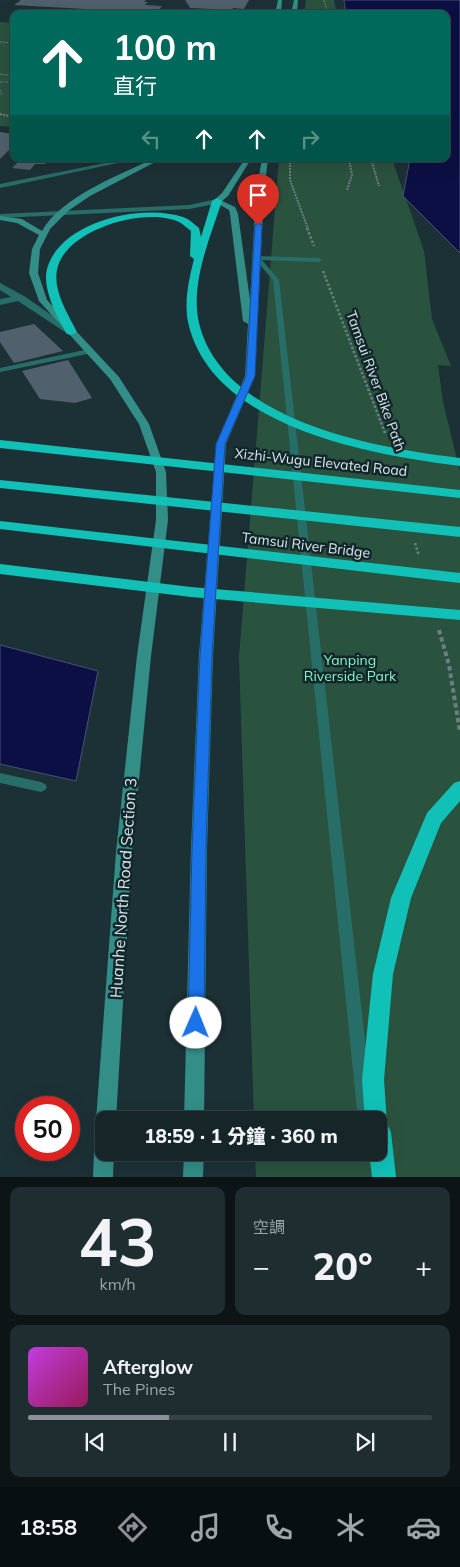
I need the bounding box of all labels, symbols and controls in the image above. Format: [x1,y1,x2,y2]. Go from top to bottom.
text: 100 m [113,25,217,69]
icon: ahead [30,30,95,95]
text: 直行 [113,72,157,100]
icon: left [137,125,165,153]
icon: ahead [190,125,218,153]
icon: ahead [243,125,271,153]
icon: right [296,125,324,153]
pin [237,174,279,225]
icon: arrive [244,181,272,209]
street label: Tamsui River Bike Path [342,308,410,454]
street label: Xizhi-Wugu Elevated Road [234,444,408,480]
street label: Tamsui River Bridge [241,528,371,562]
park label: Yanping Riverside Park [304,651,397,685]
street label: Huanhe North Road Section 3 [105,777,141,999]
position arrow [169,996,221,1048]
speed limit sign: 50 [15,1096,80,1161]
text: 18:59 · 1 分鐘 · 360 m [144,1124,338,1148]
text: 43 [78,1201,157,1282]
text: 空調 [253,1217,285,1237]
text: 20° [312,1242,373,1290]
text: − [253,1249,270,1284]
text: + [415,1249,432,1284]
text: km/h [99,1274,136,1294]
text: Afterglow [103,1355,193,1379]
text: The Pines [103,1379,175,1399]
icon: previous [81,1428,109,1456]
icon: pause [216,1428,244,1456]
icon: next [351,1428,379,1456]
icon: directions [115,1510,150,1545]
icon: music [188,1510,223,1545]
icon: phone [261,1510,296,1545]
icon: climate [333,1510,368,1545]
icon: car [406,1510,441,1545]
text: 18:58 [19,1513,77,1541]

